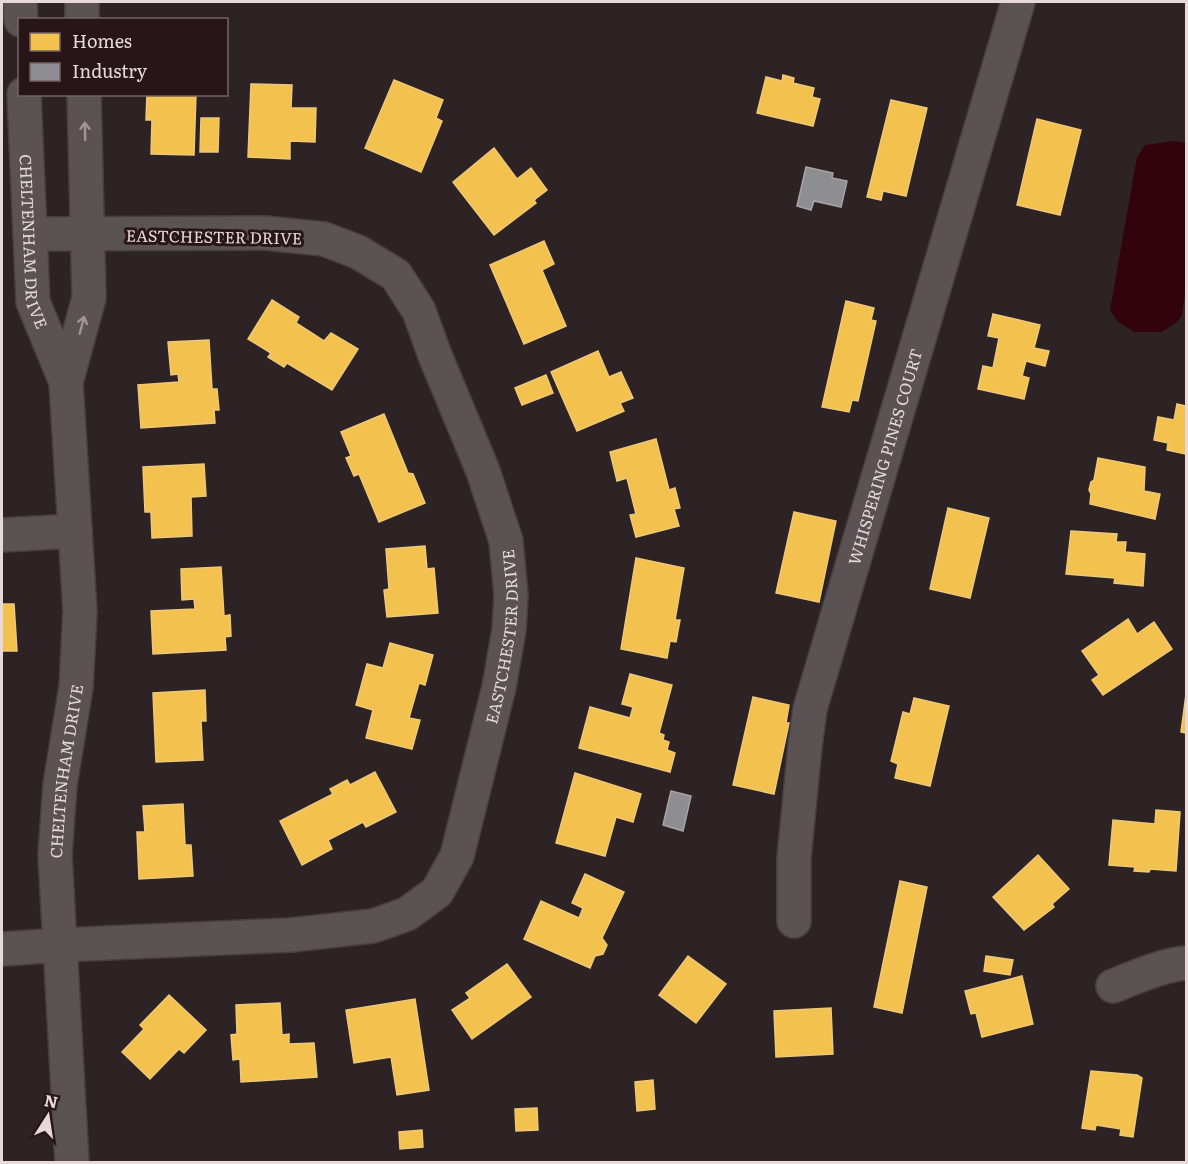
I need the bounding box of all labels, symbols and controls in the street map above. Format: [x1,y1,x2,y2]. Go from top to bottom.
legend [18,18,228,96]
text: Homes [72,27,132,54]
text: Industry [72,57,148,84]
one-way arrow [79,122,91,142]
street label: CHELTENHAM DRIVE [15,154,55,332]
street label: EASTCHESTER DRIVE [126,222,302,250]
one-way arrow [76,316,88,335]
street label: WHISPERING PINES COURT [841,345,927,568]
street label: EASTCHESTER DRIVE [478,548,523,726]
street label: CHELTENHAM DRIVE [43,682,88,859]
north arrow [18,1086,78,1146]
text: N [42,1087,60,1113]

